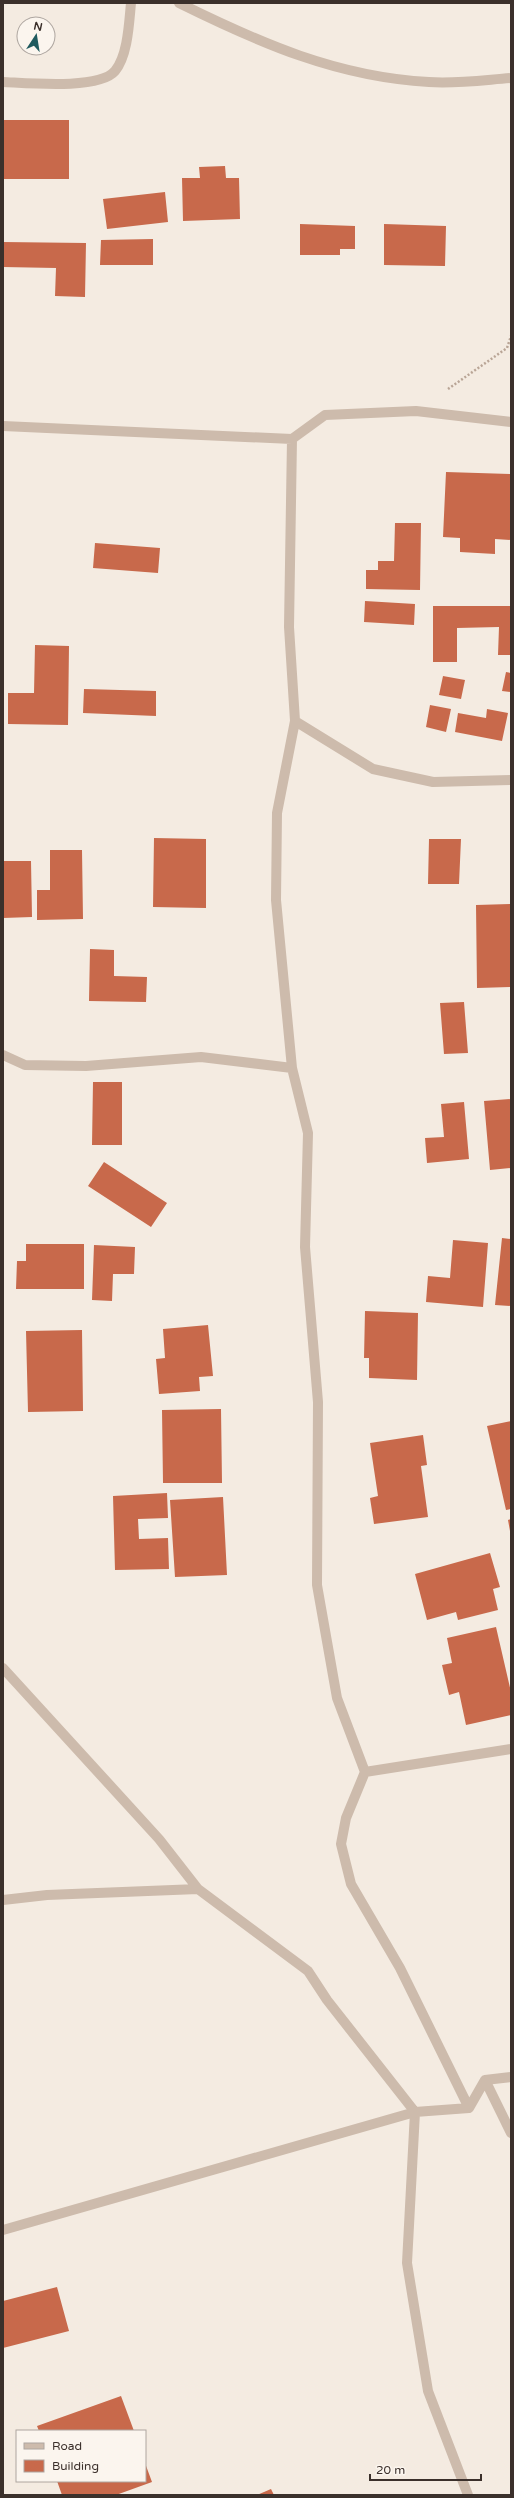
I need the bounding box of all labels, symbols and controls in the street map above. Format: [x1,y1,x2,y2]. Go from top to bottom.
north arrow [16,16,56,56]
text: N [32,19,44,34]
legend [16,2430,146,2482]
text: Road [52,2439,82,2453]
scale bar [370,2456,481,2482]
text: Building [52,2459,99,2473]
text: 20 m [376,2463,405,2477]

